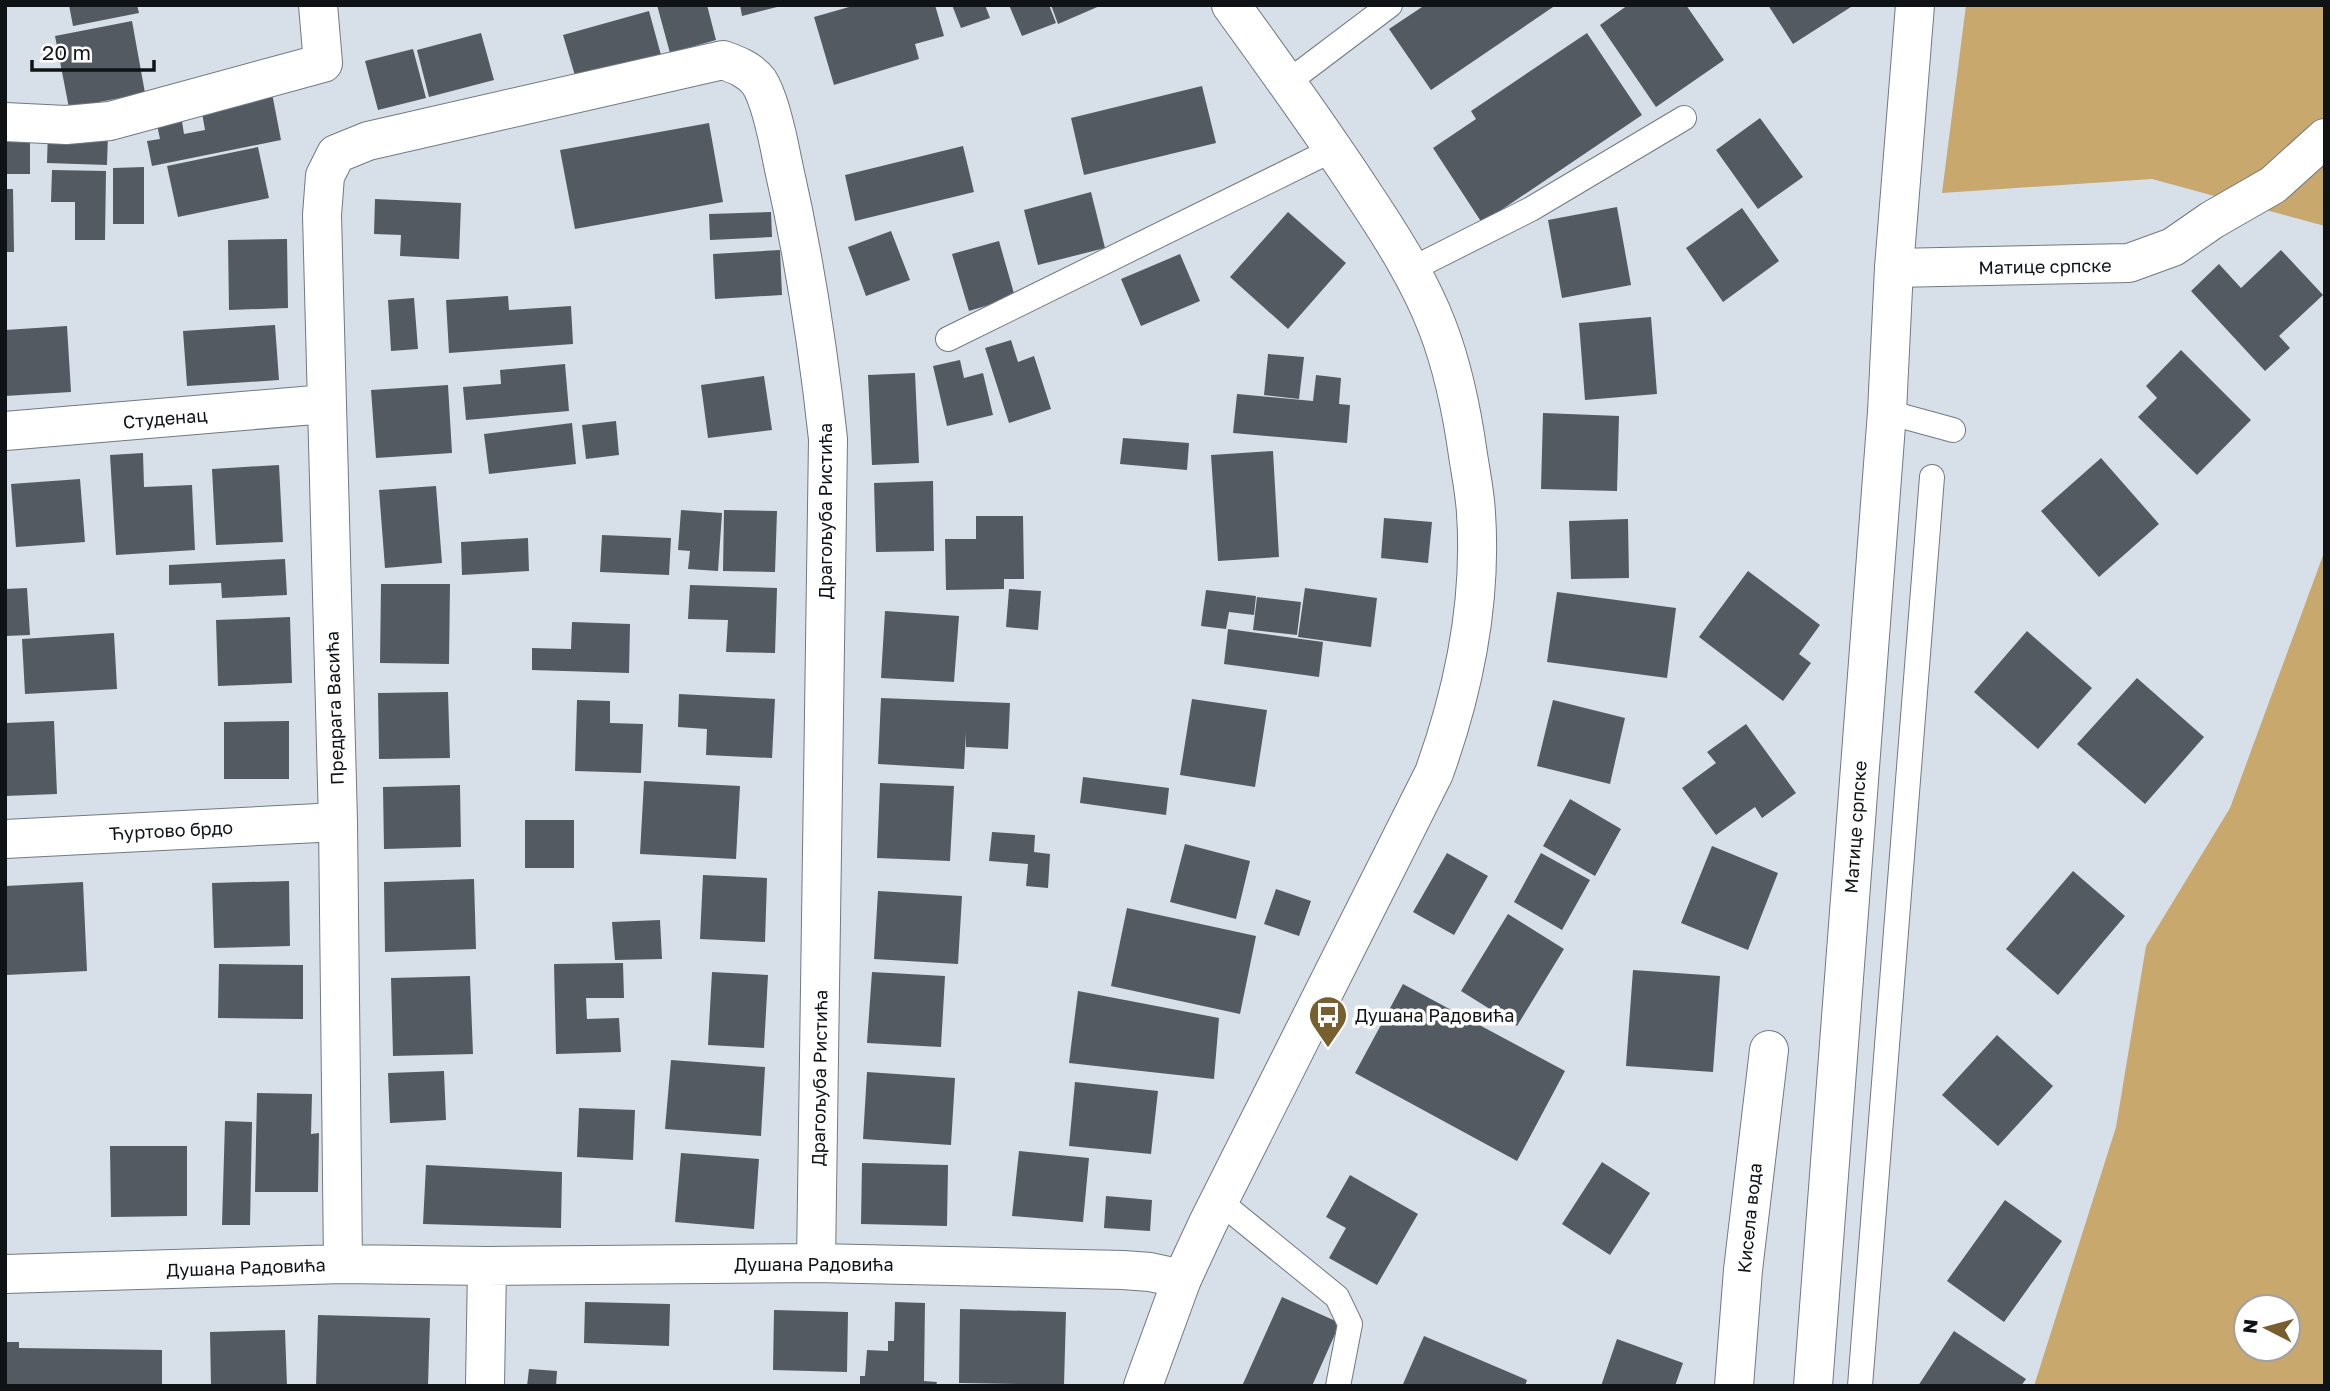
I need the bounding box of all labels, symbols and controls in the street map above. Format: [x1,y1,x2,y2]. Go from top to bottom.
scale bar [32,28,154,72]
text: 20 m [42,39,91,65]
street label: Матице српске [1978,254,2112,278]
street label: Студенац [122,403,208,433]
street label: Драгољуба Ристића [814,423,836,599]
street label: Предрага Васића [320,631,348,785]
street label: Матице српске [1839,760,1871,894]
street label: Ћуртово брдо [108,816,234,844]
street label: Драгољуба Ристића [806,990,832,1166]
bus stop icon: Душана Радовића [1307,994,1349,1049]
place label: Душана Радовића [1355,1004,1514,1026]
street label: Кисела вода [1732,1162,1766,1274]
street label: Душана Радовића [166,1253,326,1281]
street label: Душана Радовића [734,1253,894,1275]
north arrow [2232,1293,2302,1363]
text: N [2237,1318,2262,1335]

